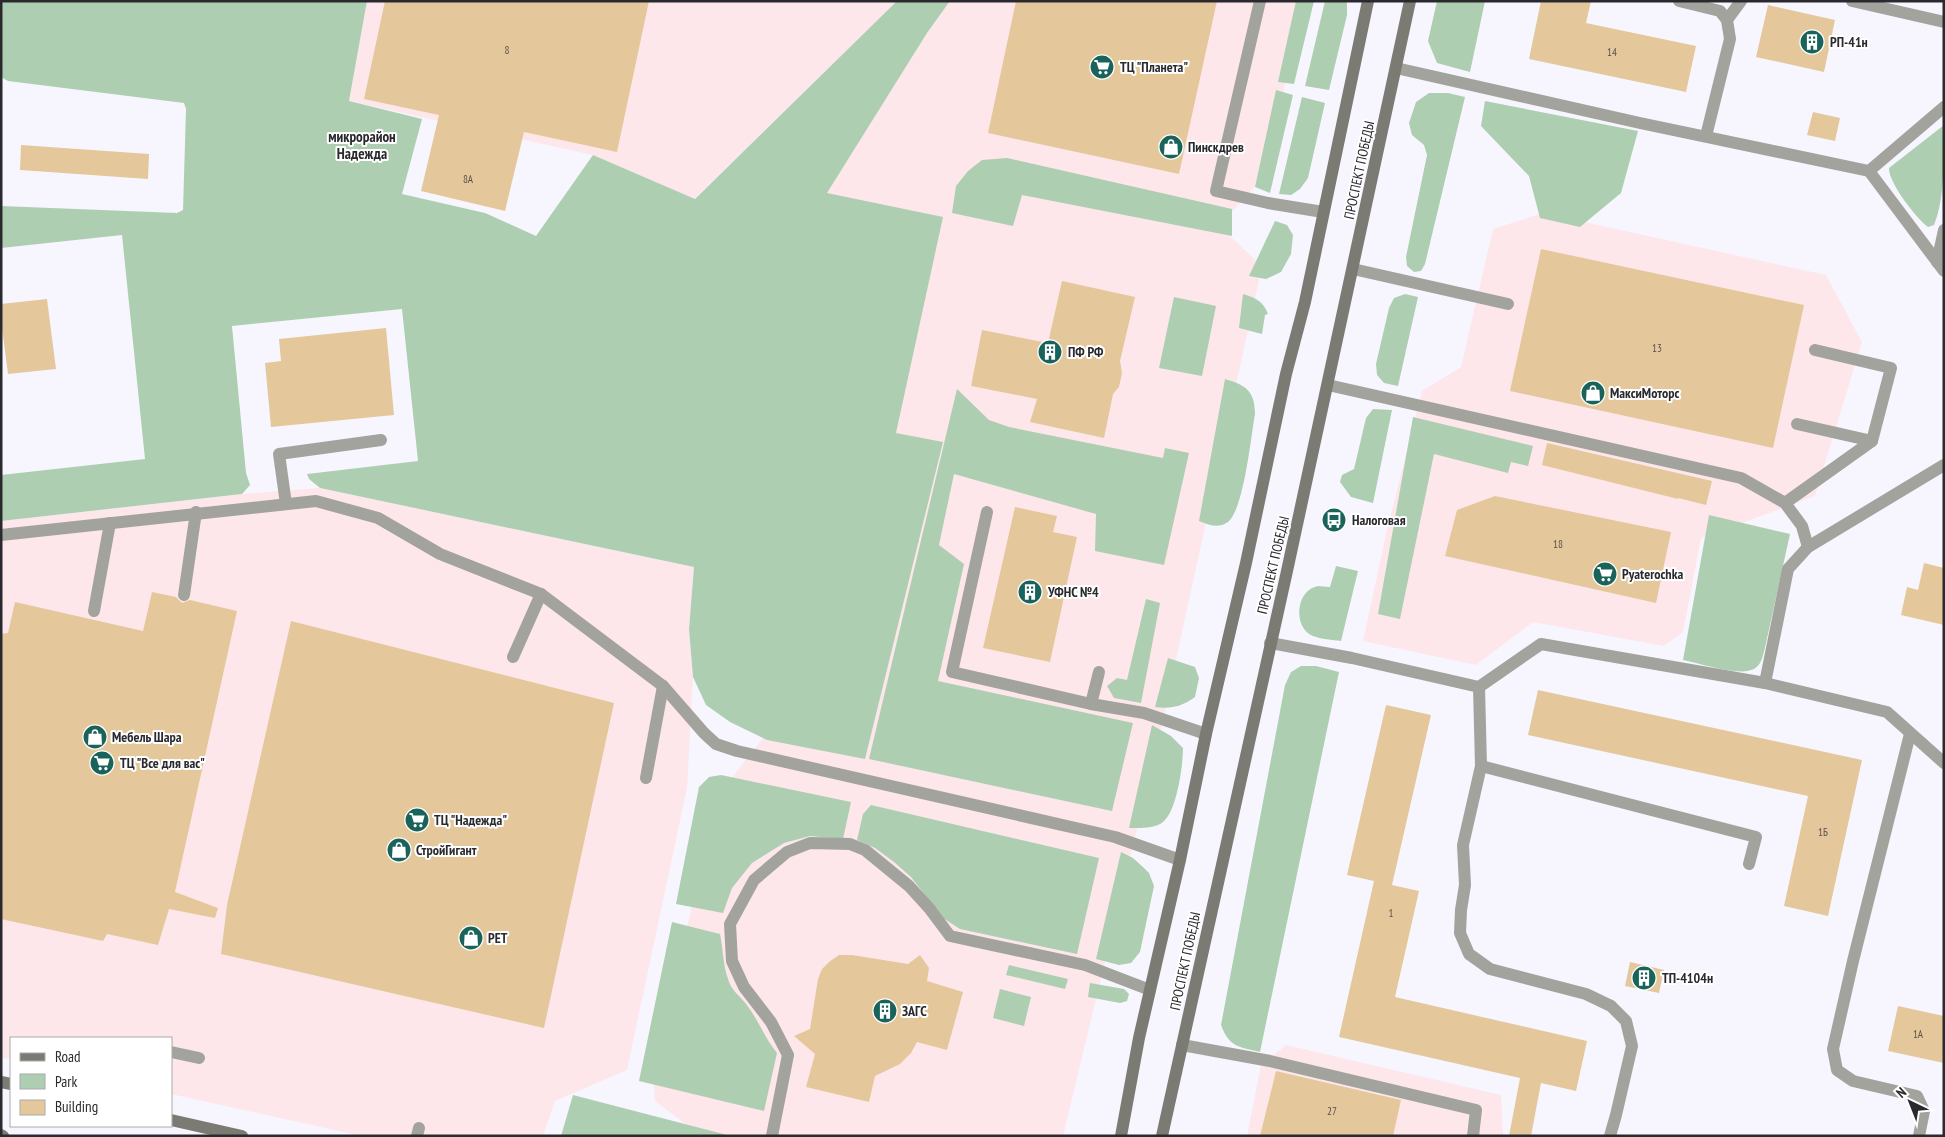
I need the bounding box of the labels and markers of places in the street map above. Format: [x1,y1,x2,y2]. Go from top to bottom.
building icon: РП-41н [1799,29,1825,55]
place label: РП-41н [1830,33,1868,51]
supermarket icon: ТЦ "Планета" [1089,54,1115,80]
place label: ТЦ "Планета" [1120,58,1188,76]
shop icon: Пинскдрев [1158,134,1184,160]
place label: Пинскдрев [1188,138,1244,156]
building icon: ПФ РФ [1037,339,1063,365]
place label: ПФ РФ [1068,343,1104,361]
shop icon: МаксиМоторс [1580,380,1606,406]
place label: МаксиМоторс [1610,384,1680,402]
bus stop icon: Налоговая [1321,507,1347,533]
place label: Налоговая [1352,511,1406,529]
supermarket icon: Pyaterochka [1592,561,1618,587]
place label: Pyaterochka [1622,565,1683,583]
building icon: УФНС №4 [1017,579,1043,605]
place label: УФНС №4 [1047,583,1099,601]
shop icon: Мебель Шара [82,724,108,750]
place label: Мебель Шара [112,728,182,746]
supermarket icon: ТЦ "Все для вас" [89,750,115,776]
place label: ТЦ "Все для вас" [120,754,205,772]
supermarket icon: ТЦ "Надежда" [404,807,430,833]
place label: ТЦ "Надежда" [434,811,507,829]
shop icon: СтройГигант [386,837,412,863]
place label: СтройГигант [416,841,477,859]
shop icon: РЕТ [458,925,484,951]
place label: РЕТ [488,929,508,947]
building icon: ТП-4104н [1631,965,1657,991]
place label: ТП-4104н [1662,969,1713,987]
building icon: ЗАГС [872,998,898,1024]
place label: ЗАГС [902,1002,927,1020]

